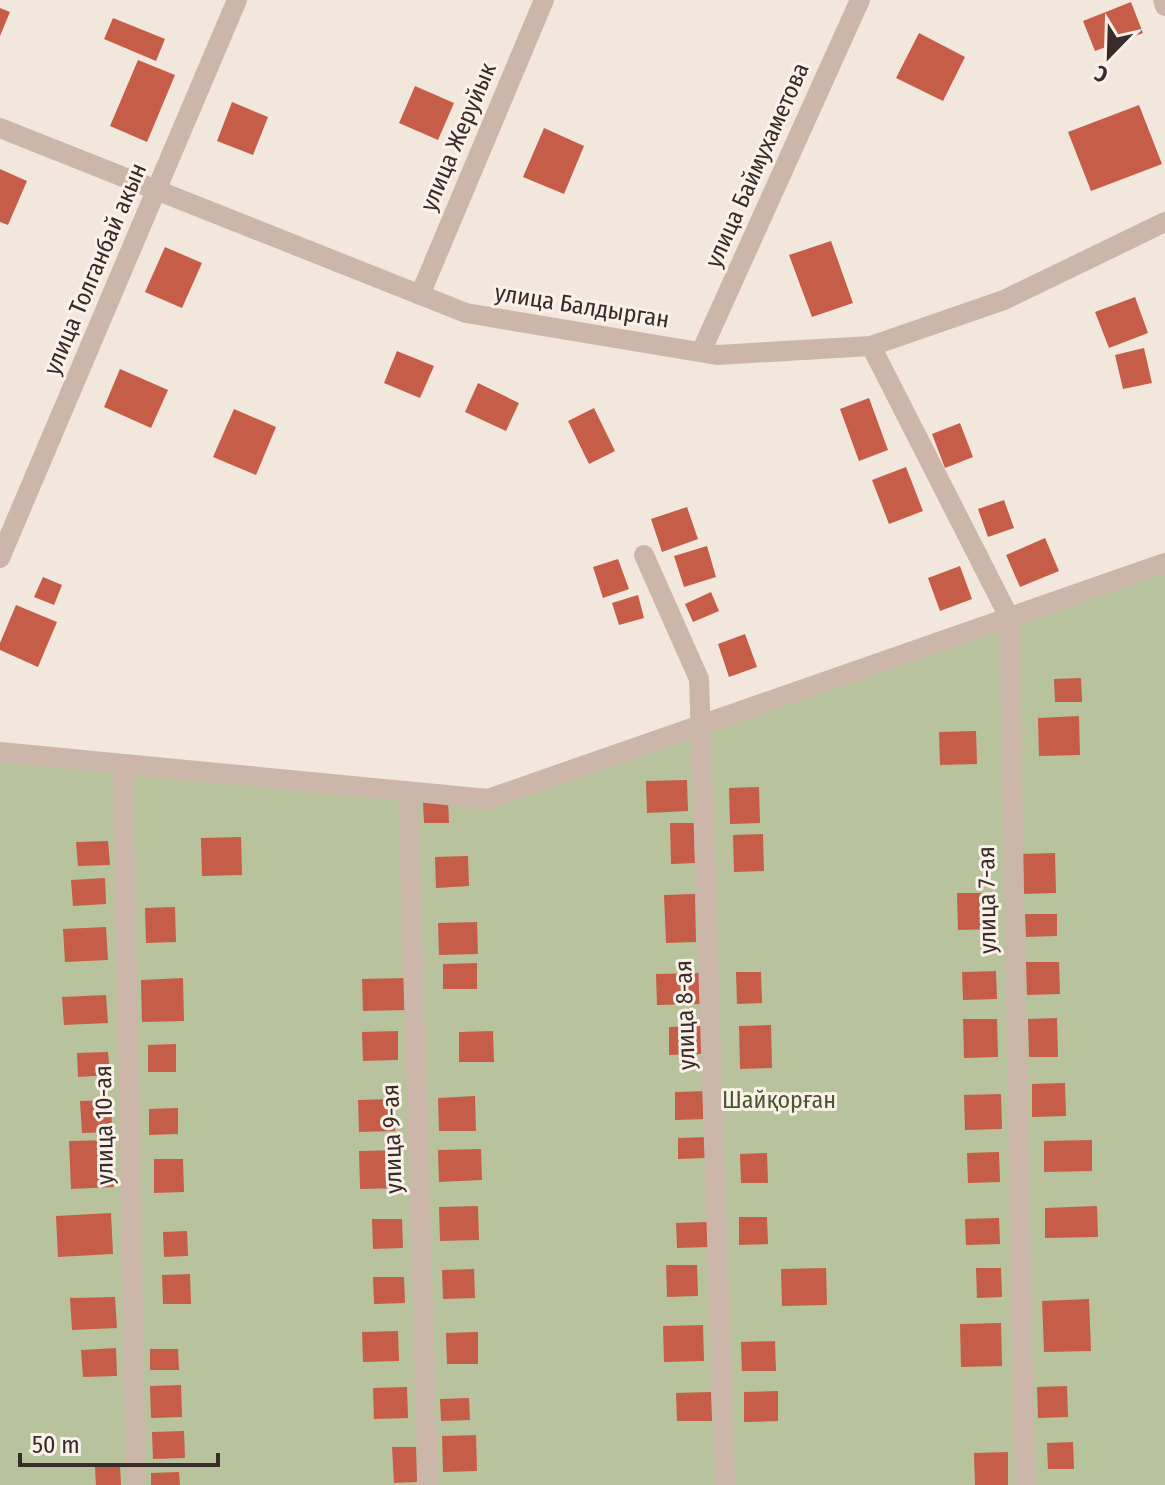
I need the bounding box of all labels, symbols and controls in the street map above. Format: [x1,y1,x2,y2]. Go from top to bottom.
north arrow [1069,16,1149,96]
street label: улица Жеруйык [414,58,502,215]
street label: улица Баймухаметова [699,58,815,272]
text: С [1090,59,1112,89]
street label: улица Толганбай акын [38,159,152,379]
street label: улица Балдырган [493,278,671,334]
street label: улица 7-ая [972,846,1002,954]
street label: улица 8-ая [669,960,701,1070]
street label: улица 10-ая [89,1065,119,1185]
street label: улица 9-ая [376,1084,408,1194]
park label: Шайқорған [722,1086,836,1114]
scale bar [20,1417,218,1467]
text: 50 m [32,1431,80,1459]

